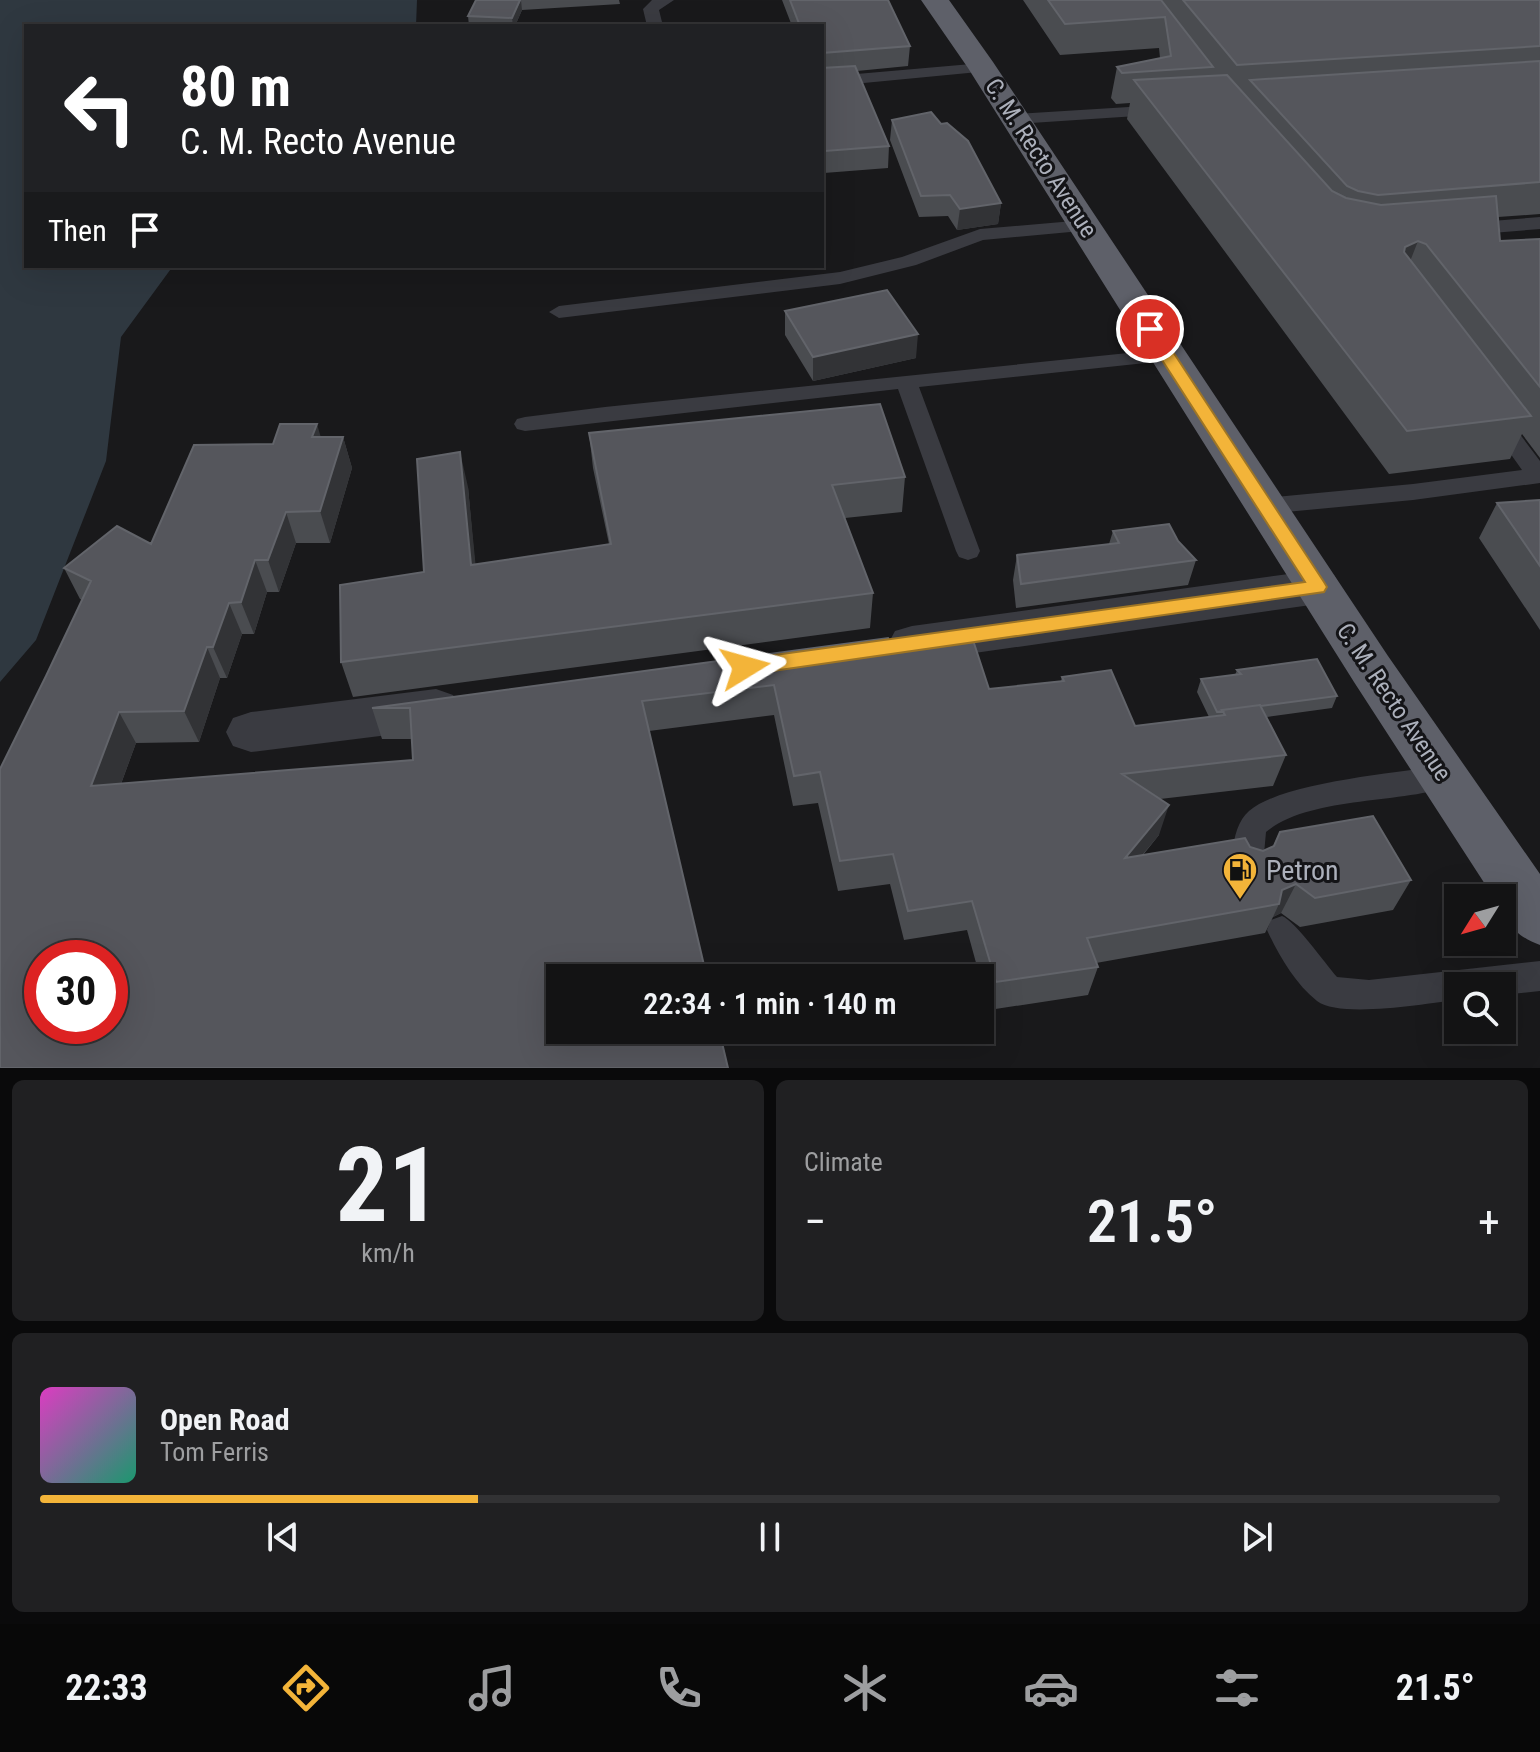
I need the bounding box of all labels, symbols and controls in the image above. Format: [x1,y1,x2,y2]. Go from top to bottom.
text: 80 m [180,54,291,120]
icon: left [48,56,152,160]
street label: C. M. Recto Avenue [979,73,1103,243]
text: C. M. Recto Avenue [180,121,456,163]
icon: arrive [123,208,167,252]
text: Then [48,213,107,248]
pin [1116,295,1184,363]
icon: arrive [1128,307,1172,351]
street label: C. M. Recto Avenue [1331,618,1457,786]
position arrow [703,625,787,709]
fuel station icon: Petron [1221,851,1259,901]
place label: Petron [1266,854,1339,887]
north arrow [1444,884,1516,956]
map controls [1444,884,1516,1044]
speed limit sign: 30 [24,940,128,1044]
button: search [1444,972,1516,1044]
text: 22:34 · 1 min · 140 m [643,986,897,1021]
text: 21 [335,1125,441,1246]
text: Climate [804,1147,883,1177]
text: 21.5° [1087,1186,1217,1257]
text: − [804,1196,826,1248]
text: + [1478,1196,1500,1248]
text: km/h [361,1238,415,1268]
text: Open Road [160,1402,290,1437]
text: Tom Ferris [160,1437,269,1467]
icon: previous [261,1515,305,1559]
icon: pause [748,1515,792,1559]
icon: next [1235,1515,1279,1559]
icon: directions [278,1660,334,1716]
icon: music [464,1660,520,1716]
icon: phone [651,1660,707,1716]
icon: climate [837,1660,893,1716]
icon: car [1023,1660,1079,1716]
icon: filters [1209,1660,1265,1716]
text: 22:33 [65,1667,148,1709]
text: 21.5° [1396,1667,1475,1709]

